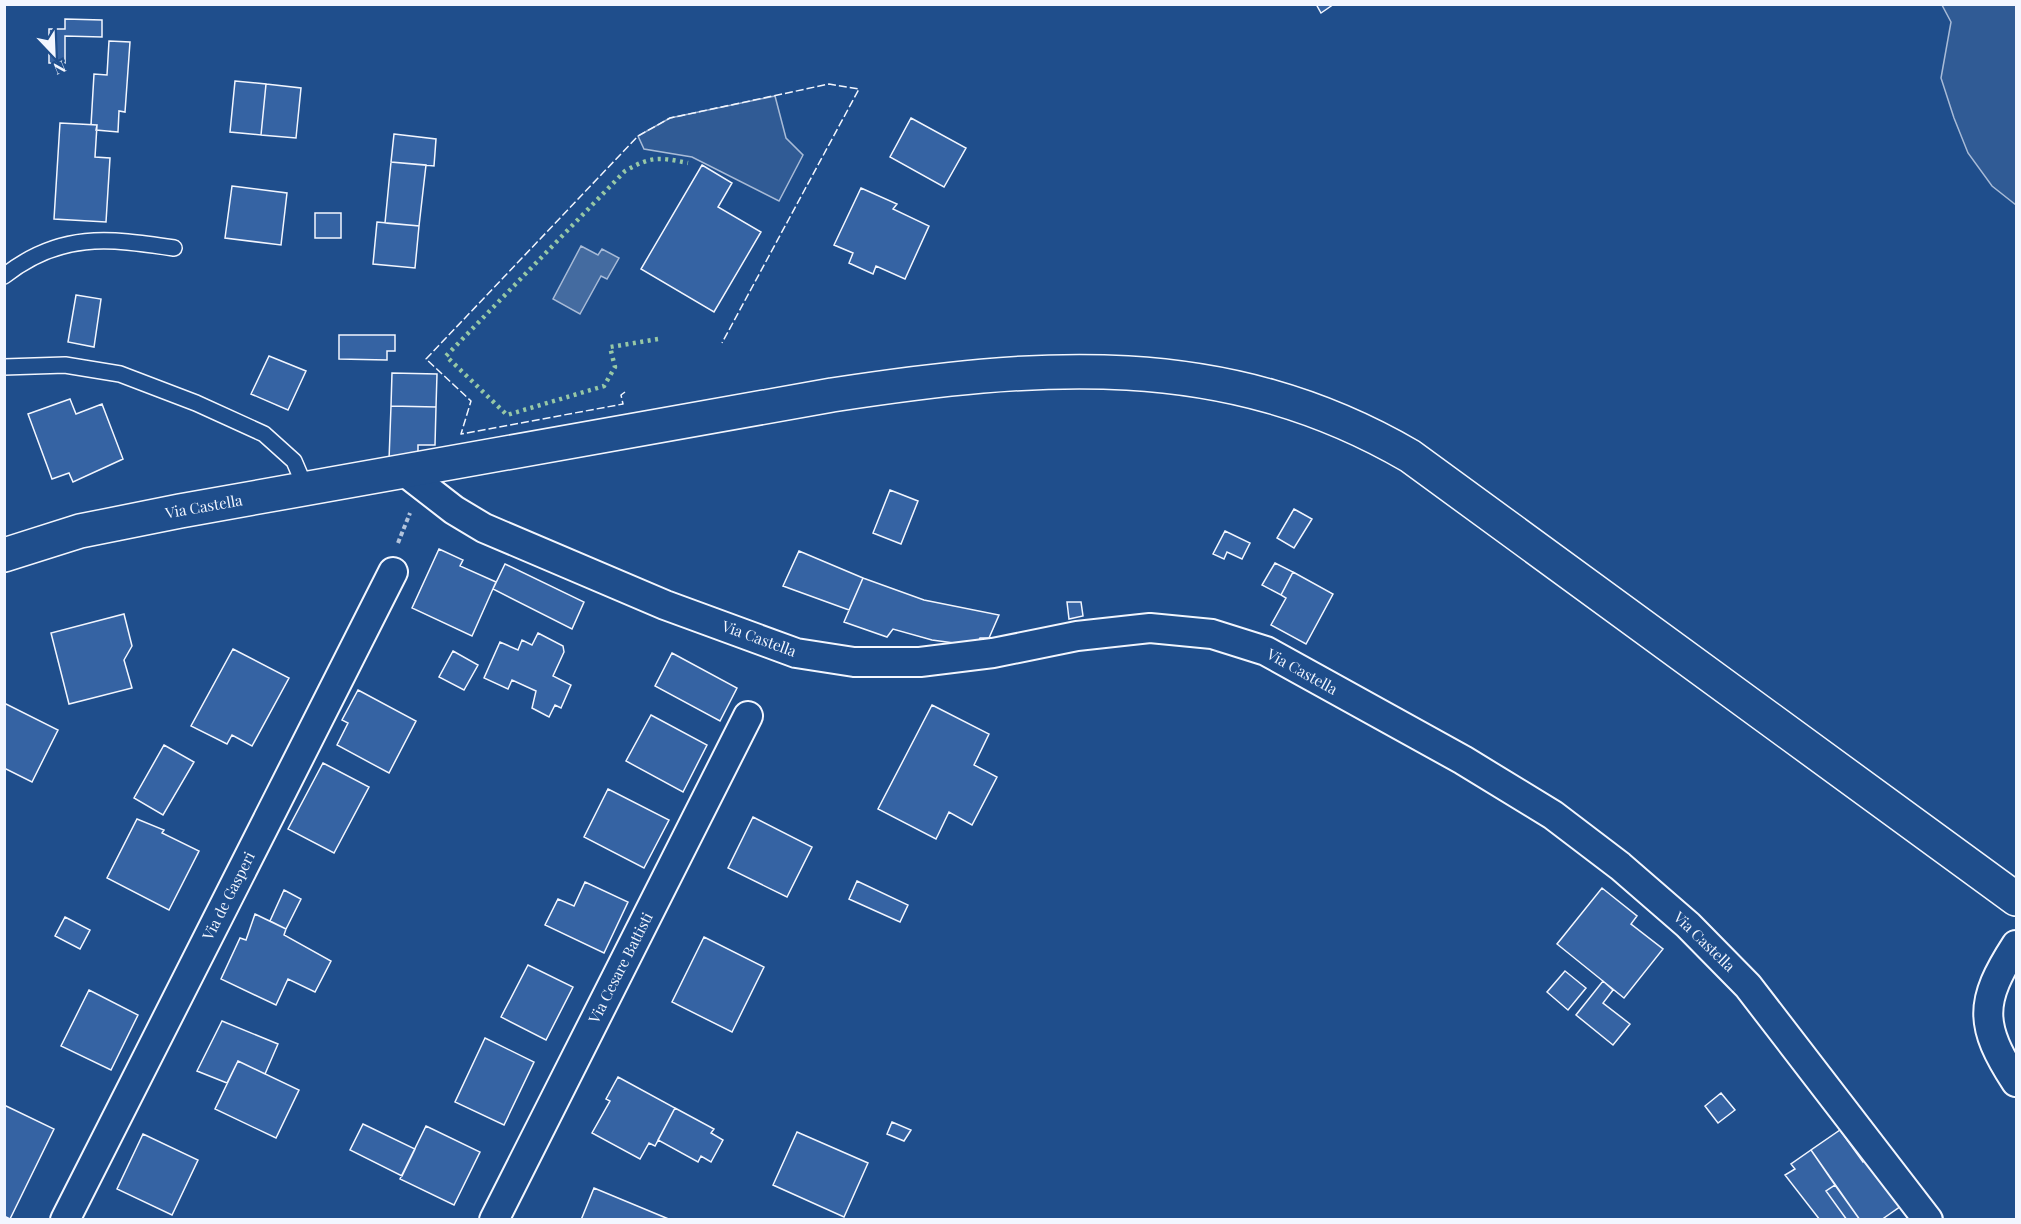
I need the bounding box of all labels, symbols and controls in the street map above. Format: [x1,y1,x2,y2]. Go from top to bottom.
north arrow [24,24,84,84]
text: N [50,56,69,80]
street label: Via Castella [163,489,244,523]
street label: Via Castella [718,615,800,661]
street label: Via Castella [1263,643,1342,699]
street label: Via de Gasperi [197,847,259,944]
street label: Via Castella [1669,906,1740,976]
street label: Via Cesare Battisti [583,908,657,1027]

